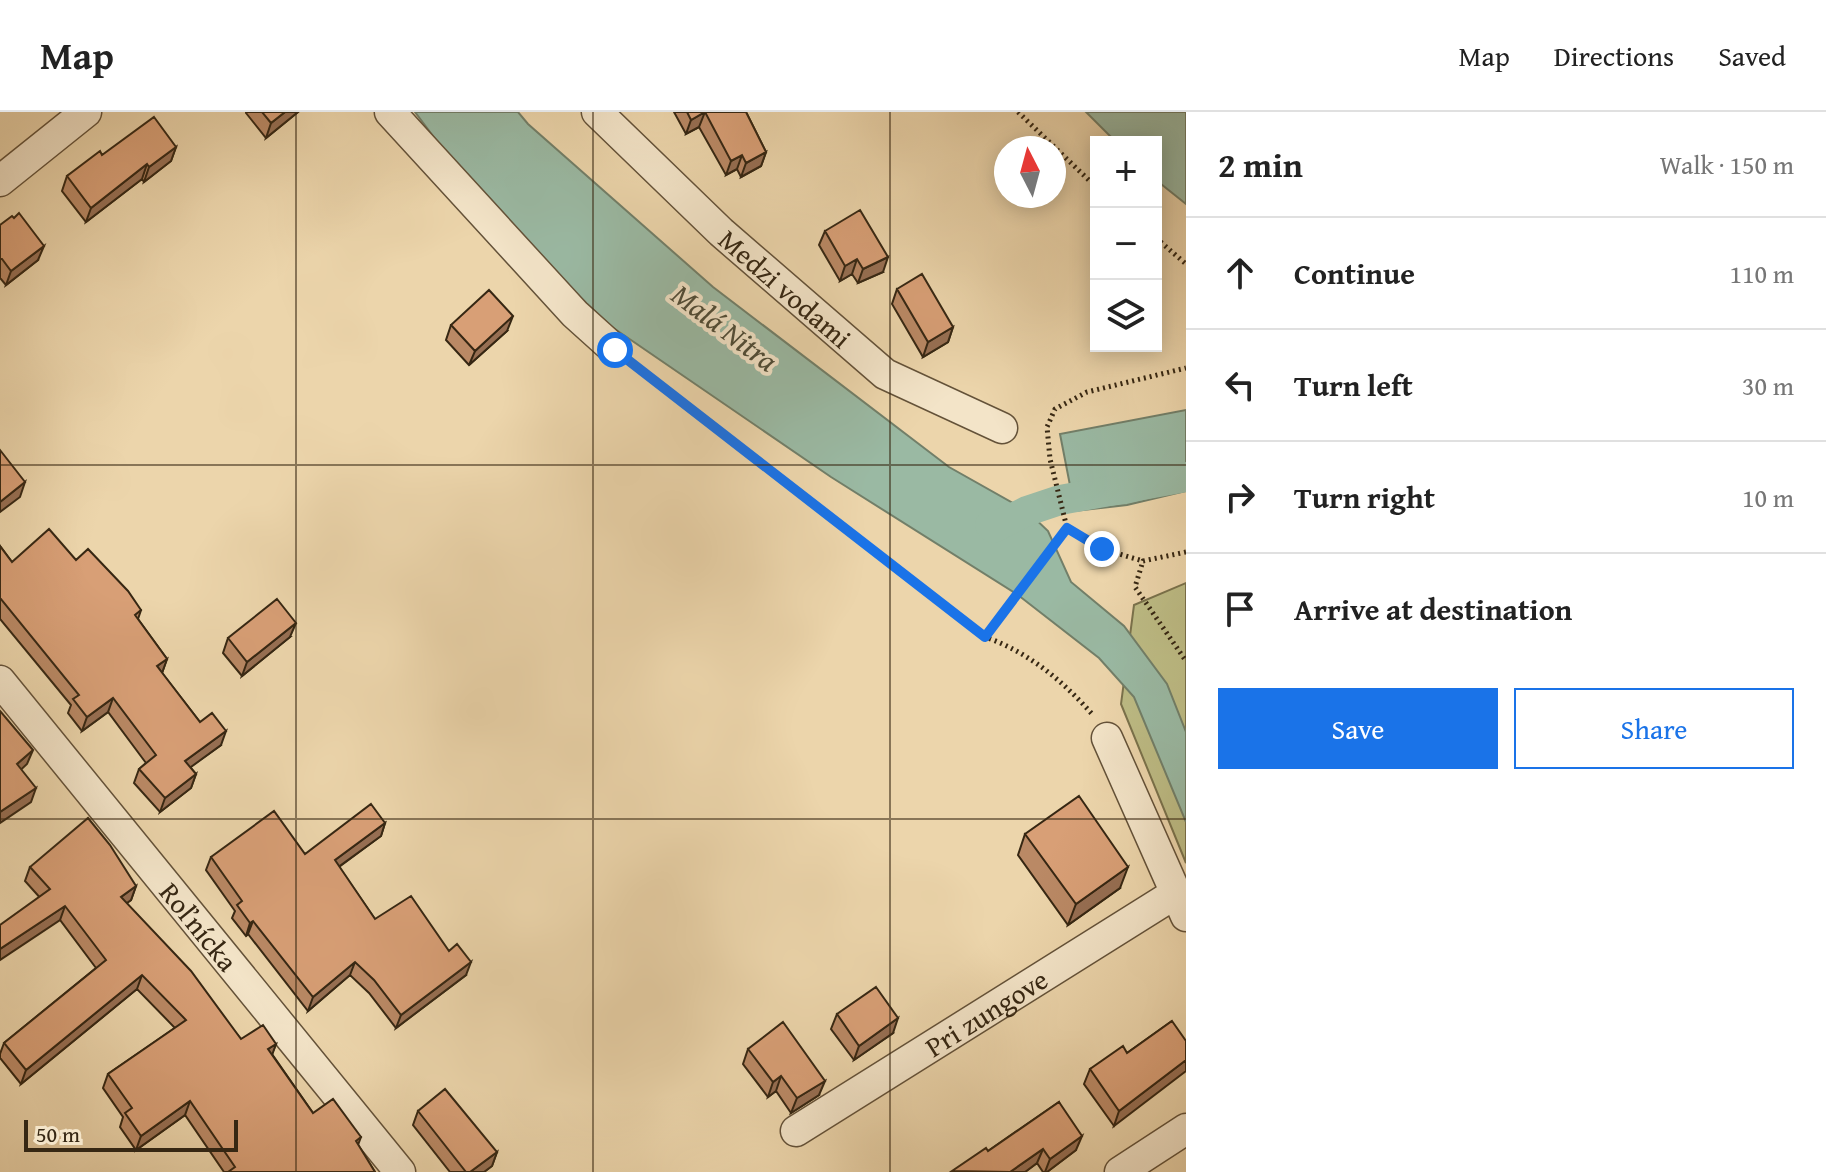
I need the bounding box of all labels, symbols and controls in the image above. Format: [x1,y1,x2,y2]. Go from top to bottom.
text: Map [40,27,114,83]
text: Map [1458,35,1510,76]
text: Directions [1554,35,1674,76]
text: Saved [1718,35,1786,76]
north arrow [994,136,1066,208]
map controls [1090,136,1162,352]
button: + [1090,136,1162,208]
text: 2 min [1218,140,1303,189]
text: Walk · 150 m [1660,145,1794,184]
button: − [1090,208,1162,280]
street label: Medzi vodami [710,219,861,357]
icon: ahead [1218,251,1262,295]
text: Continue [1294,251,1415,295]
text: 110 m [1729,254,1794,293]
water label: Malá Nitra [663,272,788,382]
button: layers [1090,280,1162,352]
route start [597,332,633,368]
icon: left [1218,363,1262,407]
text: Turn left [1294,363,1413,407]
text: 30 m [1742,366,1794,405]
icon: right [1218,475,1262,519]
text: Turn right [1294,475,1435,519]
text: 10 m [1742,478,1794,517]
route end [1084,531,1120,567]
icon: arrive [1218,587,1262,631]
text: Arrive at destination [1294,587,1572,631]
button: Save [1218,688,1498,769]
button: Share [1514,688,1794,769]
street label: Roľnícka [151,873,249,980]
street label: Pri zungove [917,958,1055,1066]
scale bar [24,1116,238,1152]
text: 50 m [36,1118,80,1150]

